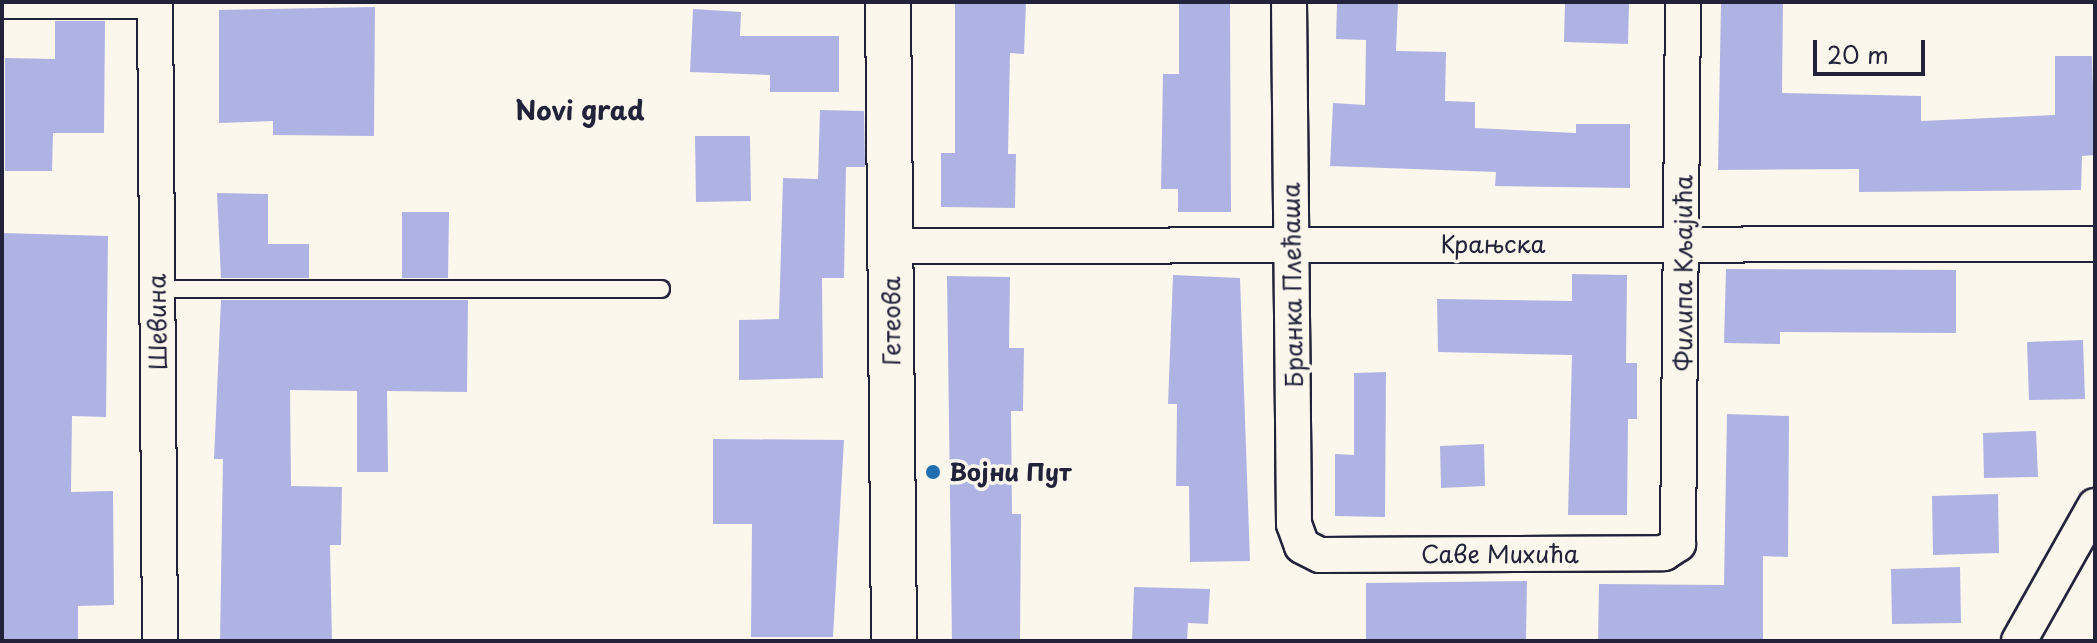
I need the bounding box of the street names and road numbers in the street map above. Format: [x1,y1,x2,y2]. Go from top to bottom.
street label: Филипа Кљајића [1669,174,1697,372]
street label: Бранка Плећаша [1276,181,1308,389]
street label: Крањска [1441,230,1545,258]
street label: Шевина [142,274,172,370]
street label: Гетеова [877,276,905,366]
street label: Саве Михића [1420,540,1580,568]

